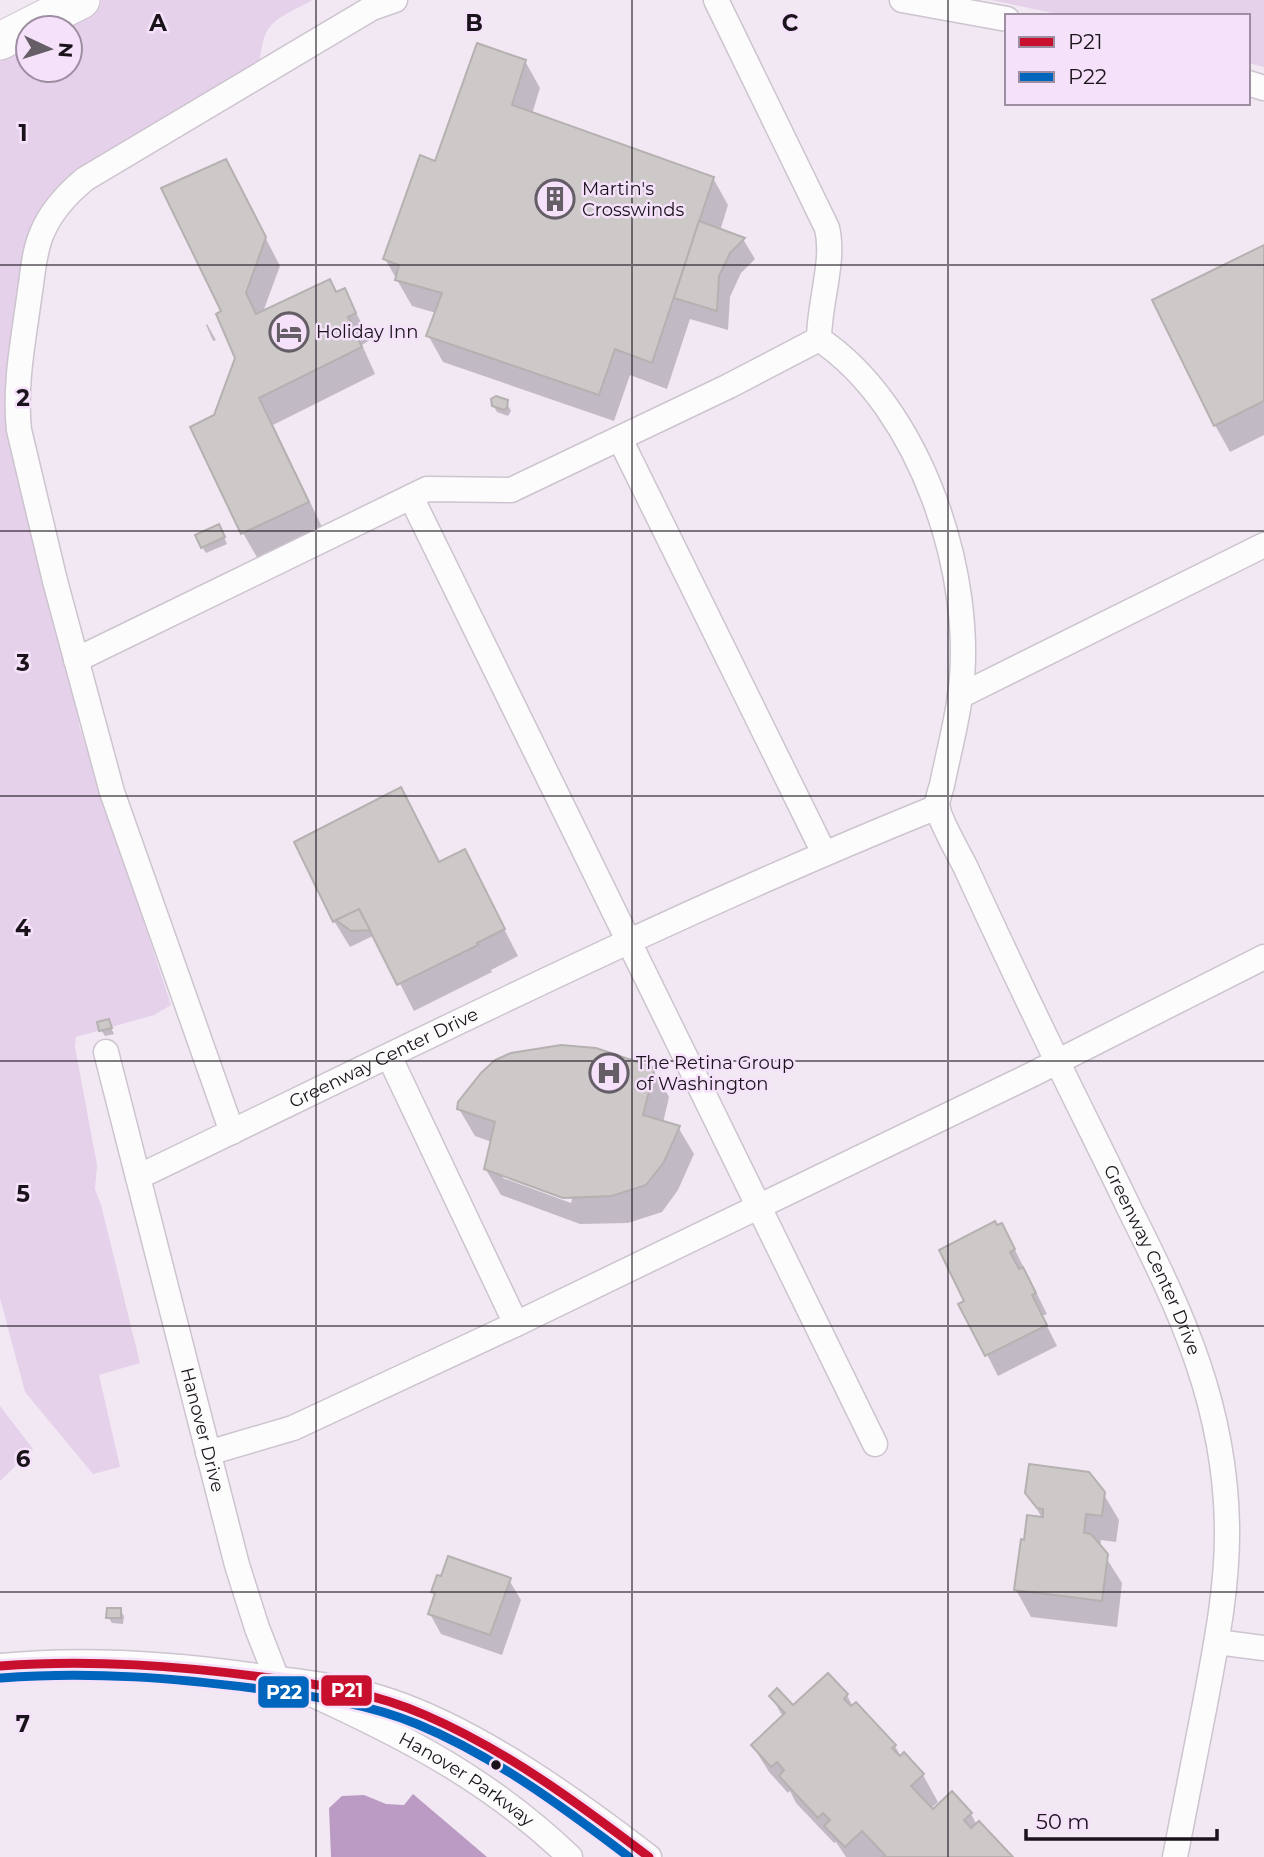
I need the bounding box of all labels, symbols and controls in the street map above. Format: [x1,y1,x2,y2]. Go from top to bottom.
text: A [148,9,167,37]
text: B [465,9,483,37]
text: C [782,9,799,37]
north arrow [14,14,84,84]
legend [1005,14,1250,105]
text: P21 [1068,29,1102,54]
text: N [53,42,77,59]
text: P22 [1068,64,1107,89]
text: 1 [18,119,28,147]
building icon: Martin's Crosswinds [534,178,576,220]
place label: Martin's Crosswinds [582,178,684,221]
hotel icon: Holiday Inn [268,311,310,353]
place label: Holiday Inn [316,321,418,343]
text: 2 [16,384,30,412]
text: 3 [15,649,30,677]
text: 4 [15,914,31,942]
street label: Greenway Center Drive [286,1003,482,1113]
hospital icon: The Retina Group of Washington [588,1052,630,1094]
place label: The Retina Group of Washington [636,1052,794,1095]
street label: Greenway Center Drive [1099,1161,1205,1358]
text: 5 [16,1180,30,1208]
street label: Hanover Drive [176,1365,229,1495]
text: 6 [16,1445,31,1473]
line badge: P21 [320,1674,373,1707]
line badge: P22 [257,1675,310,1709]
text: P21 [331,1679,363,1702]
text: P22 [266,1681,302,1704]
text: 7 [16,1710,30,1738]
street label: Hanover Parkway [395,1727,538,1831]
unlabelled marker [489,1758,503,1772]
scale bar [1026,1798,1217,1842]
text: 50 m [1036,1809,1090,1834]

